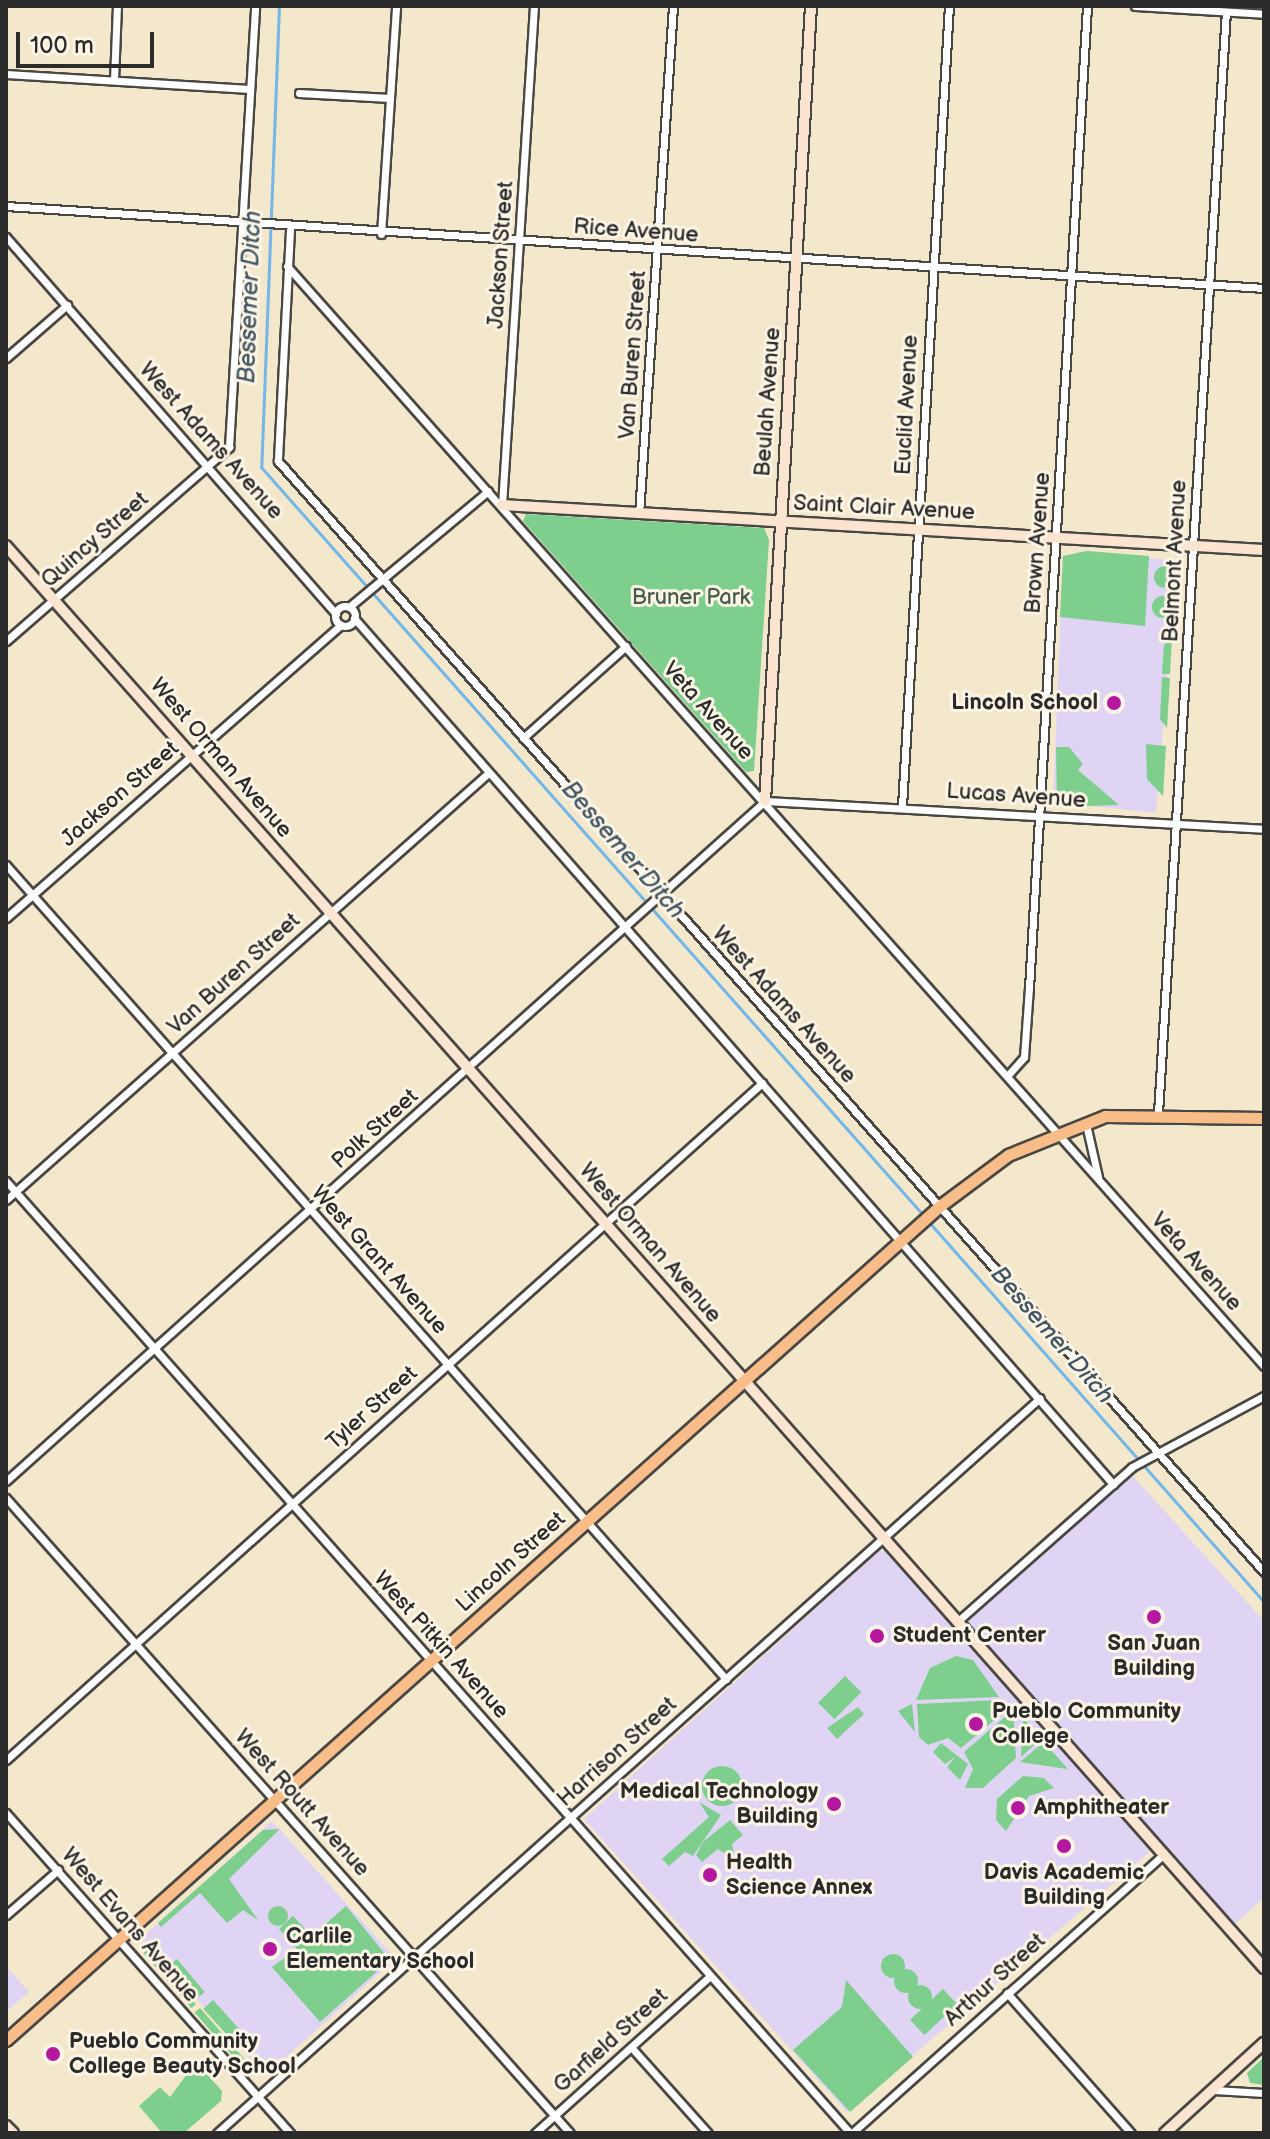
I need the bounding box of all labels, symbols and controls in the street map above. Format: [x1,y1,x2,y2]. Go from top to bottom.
scale bar [20,16,158,66]
text: 100 m [30,31,94,60]
street label: Jackson Street [483,180,519,330]
water label: Bessemer Ditch [233,210,267,384]
street label: Rice Avenue [573,213,699,249]
street label: Van Buren Street [614,270,652,440]
street label: Beulah Avenue [750,327,786,477]
street label: Euclid Avenue [890,334,924,476]
street label: West Adams Avenue [133,357,289,525]
street label: Brown Avenue [1020,471,1056,615]
street label: Belmont Avenue [1158,479,1192,643]
street label: Quincy Street [35,486,155,594]
street label: Saint Clair Avenue [793,490,975,526]
park label: Bruner Park [632,585,750,611]
street label: Veta Avenue [657,656,759,766]
street label: West Orman Avenue [144,673,298,843]
place label: Lincoln School [951,690,1098,716]
marker: Lincoln School [1105,694,1123,712]
street label: Jackson Street [55,735,185,853]
water label: Bessemer Ditch [556,775,690,925]
street label: Lucas Avenue [945,778,1087,814]
street label: Van Buren Street [162,908,306,1040]
street label: West Adams Avenue [706,921,862,1089]
street label: Polk Street [326,1083,424,1175]
street label: West Orman Avenue [573,1158,727,1328]
street label: West Grant Avenue [305,1180,453,1340]
street label: Veta Avenue [1145,1207,1247,1317]
water label: Bessemer Ditch [985,1260,1119,1410]
street label: Tyler Street [321,1360,423,1456]
street label: Lincoln Street [451,1506,571,1618]
street label: West Pitkin Avenue [368,1566,514,1724]
marker: San Juan Building [1145,1608,1163,1626]
place label: Student Center [893,1623,1046,1649]
marker: Student Center [868,1627,886,1645]
place label: San Juan Building [1108,1630,1200,1682]
street label: Harrison Street [552,1691,682,1813]
place label: Pueblo Community College [992,1698,1181,1750]
marker: Pueblo Community College [967,1715,985,1733]
street label: West Routt Avenue [229,1724,375,1882]
place label: Medical Technology Building [620,1778,818,1830]
marker: Medical Technology Building [825,1795,843,1813]
place label: Amphitheater [1034,1795,1169,1821]
marker: Amphitheater [1009,1799,1027,1817]
marker: Davis Academic Building [1055,1837,1073,1855]
street label: West Evans Avenue [56,1842,204,2008]
place label: Health Science Annex [726,1849,872,1900]
place label: Davis Academic Building [984,1859,1144,1910]
marker: Health Science Annex [701,1866,719,1884]
place label: Carlile Elementary School [286,1923,475,1974]
street label: Arthur Street [939,1928,1051,2032]
marker: Carlile Elementary School [261,1940,279,1958]
street label: Garfield Street [549,1983,673,2099]
place label: Pueblo Community College Beauty School [69,2028,296,2080]
marker: Pueblo Community College Beauty School [44,2045,62,2063]

